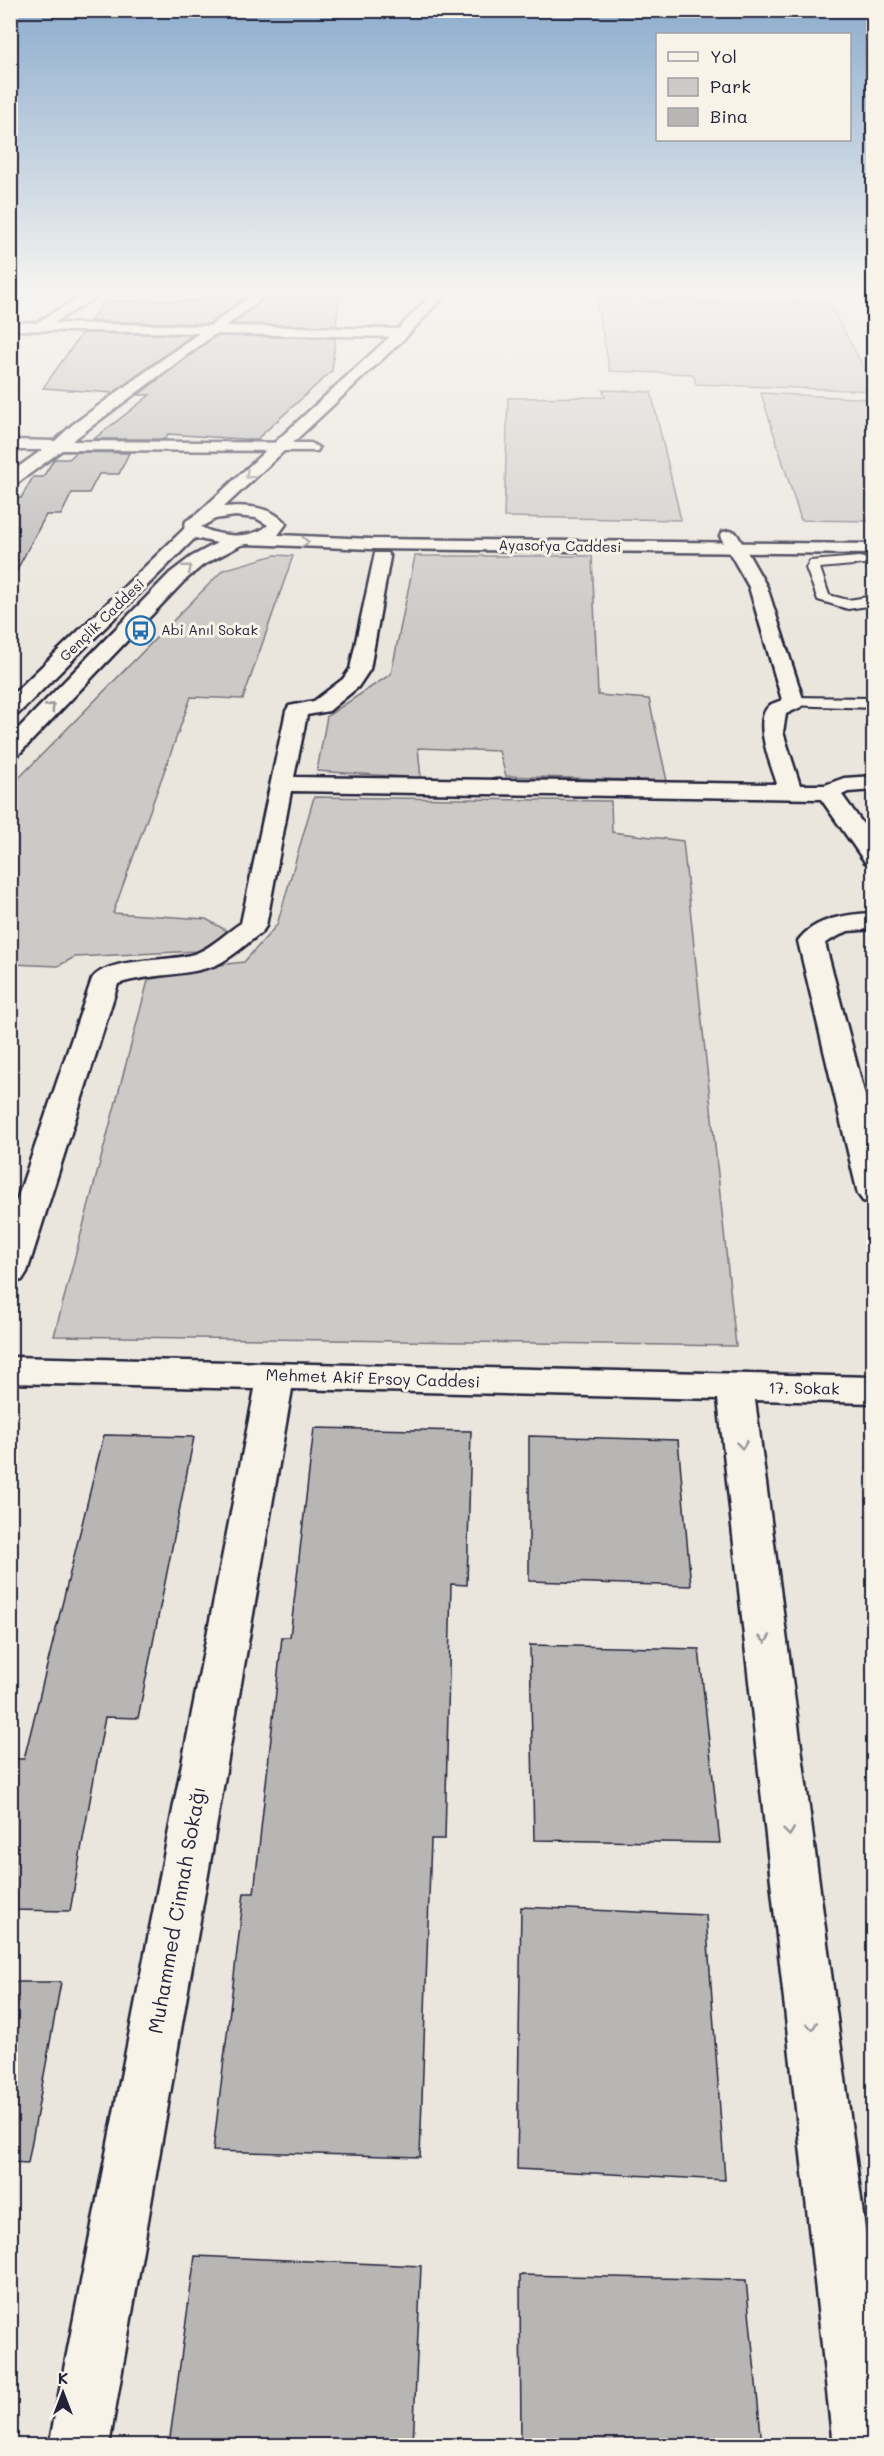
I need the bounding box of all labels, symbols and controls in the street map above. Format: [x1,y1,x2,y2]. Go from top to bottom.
legend [656,33,851,141]
text: Yol [710,44,737,68]
text: Park [710,74,751,98]
text: Bina [710,104,748,128]
one-way arrow [245,468,256,479]
one-way arrow [301,535,310,548]
street label: Ayasofya Caddesi [498,535,622,556]
one-way arrow [181,565,192,576]
street label: Gençlik Caddesi [55,574,148,665]
bus stop icon: Abi Anıl Sokak [124,614,156,646]
place label: Abi Anıl Sokak [161,620,258,639]
one-way arrow [44,704,55,714]
street label: Mehmet Akif Ersoy Caddesi [265,1363,481,1392]
street label: 17. Sokak [768,1376,840,1399]
one-way arrow [735,1440,748,1450]
one-way arrow [759,1634,771,1643]
street label: Muhammed Cinnah Sokağı [141,1784,211,2036]
one-way arrow [782,1828,794,1837]
one-way arrow [805,2021,818,2030]
north arrow [33,2363,93,2423]
text: K [58,2367,68,2388]

